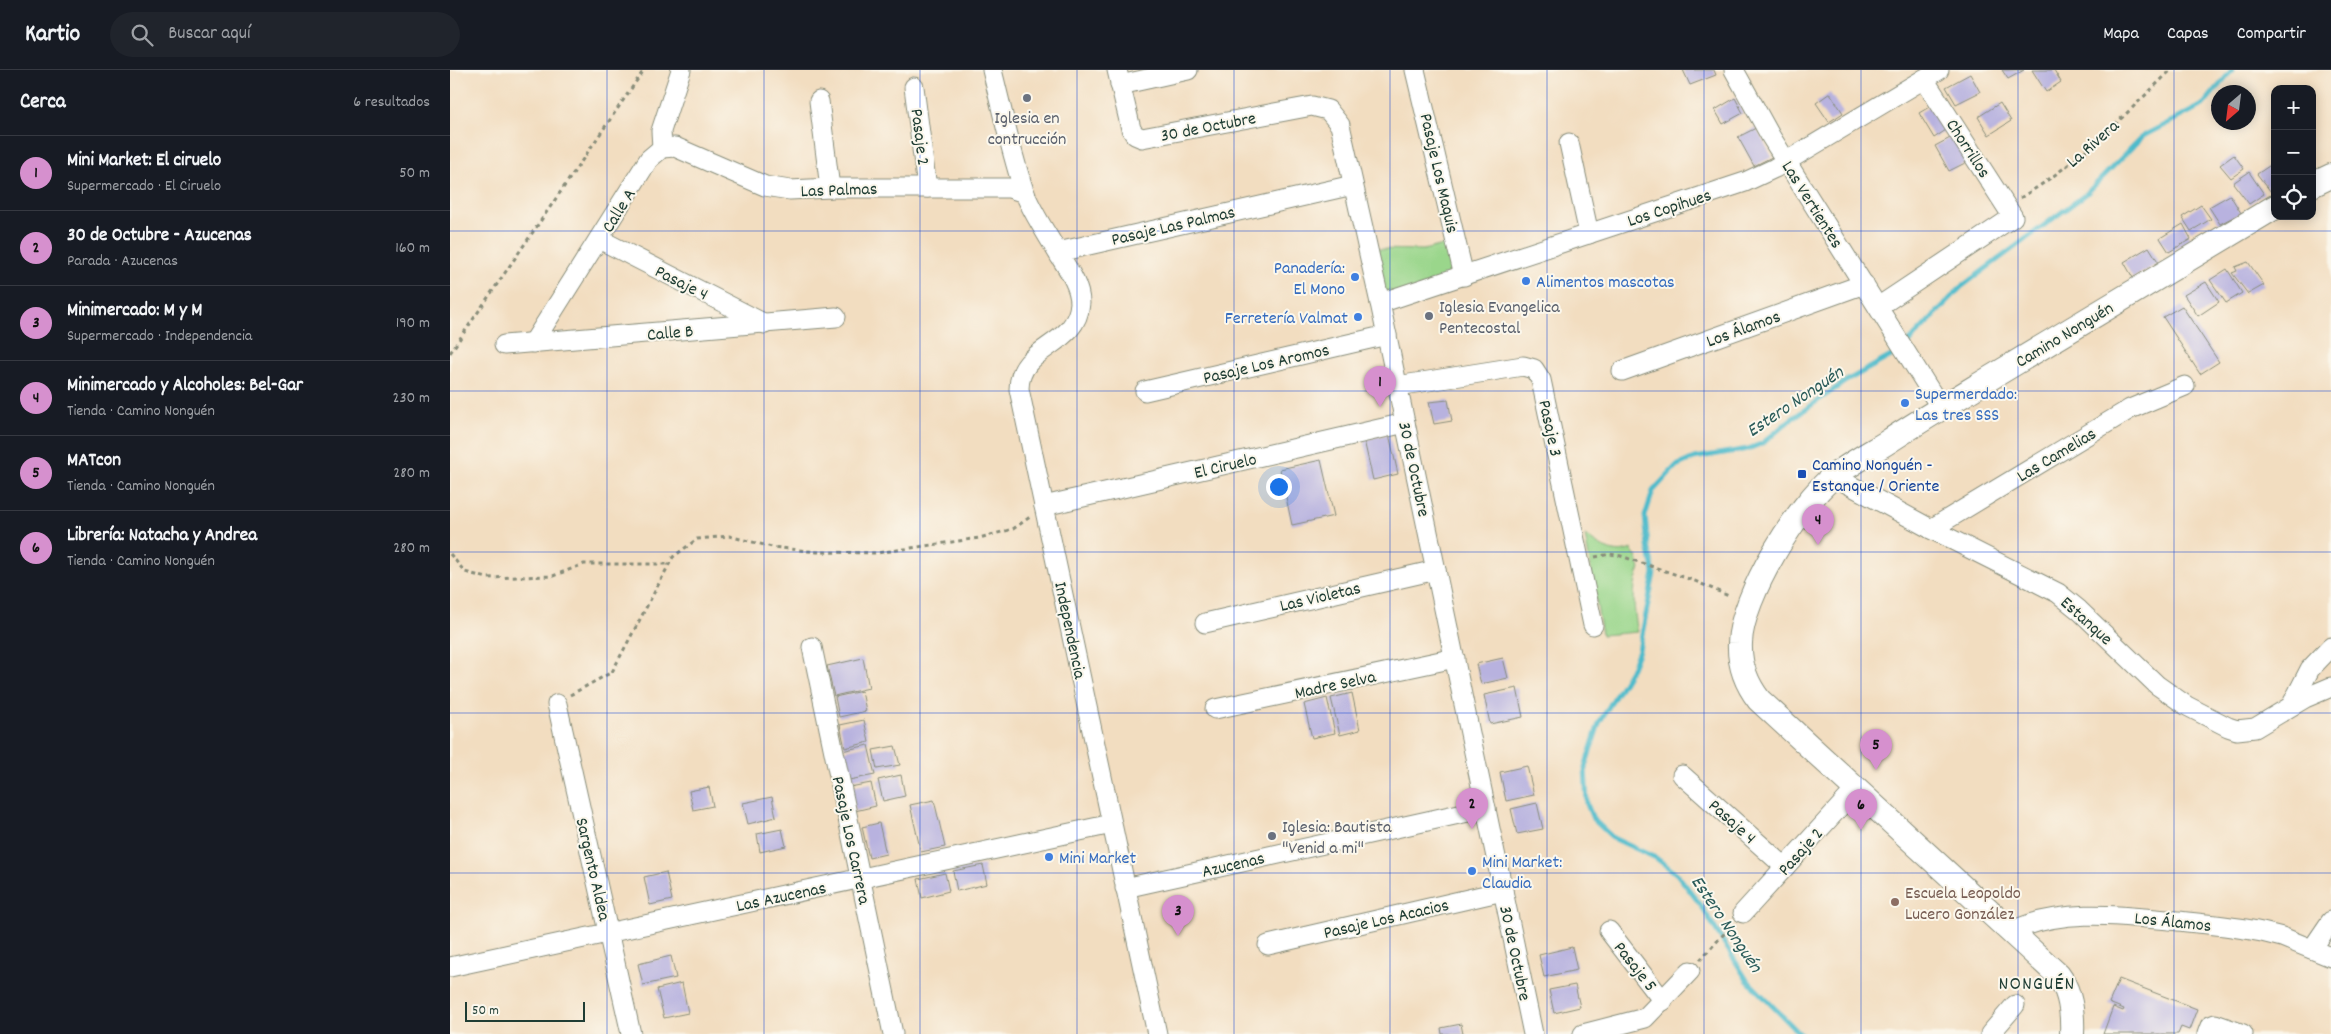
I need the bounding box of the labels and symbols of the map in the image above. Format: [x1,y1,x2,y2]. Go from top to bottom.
north arrow [2211,85,2256,130]
marker: Iglesia en contrucción [1021,92,1033,104]
street label: Pasaje 2 [903,107,934,167]
place label: Iglesia en contrucción [988,107,1066,153]
street label: 30 de Octubre [1159,107,1258,150]
street label: Pasaje Los Maquis [1412,111,1463,236]
street label: Chorrillos [1938,115,1995,184]
street label: La Rivera [2062,115,2126,175]
street label: Las Vertientes [1774,157,1848,254]
street label: Las Palmas [800,178,878,205]
street label: Calle A [597,184,643,238]
street label: Los Copihues [1625,184,1715,235]
street label: Pasaje Las Palmas [1109,201,1238,254]
place label: Panadería: El Mono [1274,257,1345,303]
street label: Pasaje 4 [650,260,712,308]
marker: Panadería: El Mono [1349,271,1361,283]
place label: Alimentos mascotas [1536,271,1675,296]
marker: Alimentos mascotas [1520,275,1532,287]
place label: Iglesia Evangelica Pentecostal [1439,296,1560,342]
street label: Camino Nonguén [2012,297,2119,375]
street label: Los Álamos [1703,305,1784,355]
place label: Ferretería Valmat [1225,307,1348,332]
marker: Iglesia Evangelica Pentecostal [1423,310,1435,322]
marker: Ferretería Valmat [1352,311,1364,323]
street label: Calle B [646,320,694,349]
street label: Pasaje Los Aromos [1201,339,1332,392]
water label: Estero Nonguén [1742,360,1851,445]
pin: 1 [1364,366,1396,407]
place label: Supermerdado: Las tres SSS [1915,383,2017,429]
marker: Supermerdado: Las tres SSS [1899,397,1911,409]
street label: Pasaje 3 [1530,398,1567,459]
street label: 30 de Octubre [1390,420,1435,520]
street label: Las Camelias [2013,423,2102,490]
street label: El Ciruelo [1192,448,1259,487]
place label: Camino Nonguén - Estanque / Oriente [1812,454,1939,500]
marker: Camino Nonguén - Estanque / Oriente [1796,468,1808,480]
your location [1266,474,1292,500]
pin: 4 [1802,504,1834,545]
street label: Las Violetas [1278,577,1363,620]
street label: Independencia [1046,580,1091,682]
street label: Estanque [2054,592,2117,652]
street label: Madre Selva [1293,666,1379,707]
pin: 5 [1860,729,1892,770]
street label: Pasaje Los Carrera [824,774,875,907]
pin: 2 [1456,788,1488,829]
pin: 6 [1845,789,1877,830]
street label: Pasaje 4 [1702,795,1761,851]
street label: Sargento Aldea [568,816,616,924]
place label: Iglesia: Bautista "Venid a mi" [1282,816,1392,862]
street label: Pasaje 2 [1773,823,1830,882]
marker: Iglesia: Bautista "Venid a mi" [1266,830,1278,842]
place label: Mini Market [1059,847,1137,872]
street label: Azucenas [1200,847,1268,886]
marker: Mini Market [1043,851,1055,863]
place label: Mini Market: Claudia [1482,851,1562,897]
marker: Mini Market: Claudia [1466,865,1478,877]
water label: Estero Nonguén [1683,871,1768,980]
street label: Las Azucenas [734,877,829,920]
place label: Escuela Leopoldo Lucero González [1905,882,2021,928]
street label: Pasaje Los Acacios [1321,894,1452,947]
pin: 3 [1162,895,1194,936]
marker: Escuela Leopoldo Lucero González [1889,896,1901,908]
street label: 30 de Octubre [1491,904,1536,1004]
street label: Los Álamos [2133,907,2212,940]
street label: Pasaje 5 [1606,937,1662,998]
district label: NONGUÉN [1999,971,2075,999]
scale bar [465,999,585,1022]

